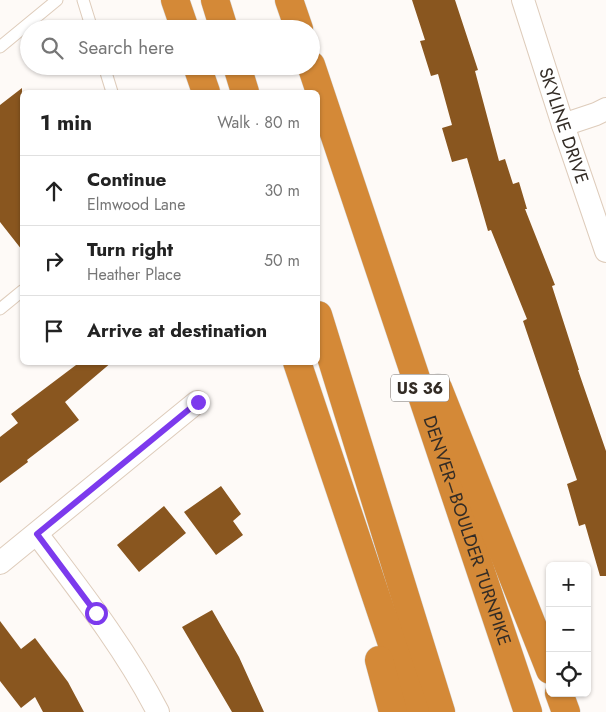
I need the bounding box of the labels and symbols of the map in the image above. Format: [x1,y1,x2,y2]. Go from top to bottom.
street label: SKYLINE DRIVE [532,64,595,187]
road number: US 36 [391,374,449,402]
route end [187,391,210,414]
street label: DENVER–BOULDER TURNPIKE [417,412,518,649]
route start [85,602,108,625]

